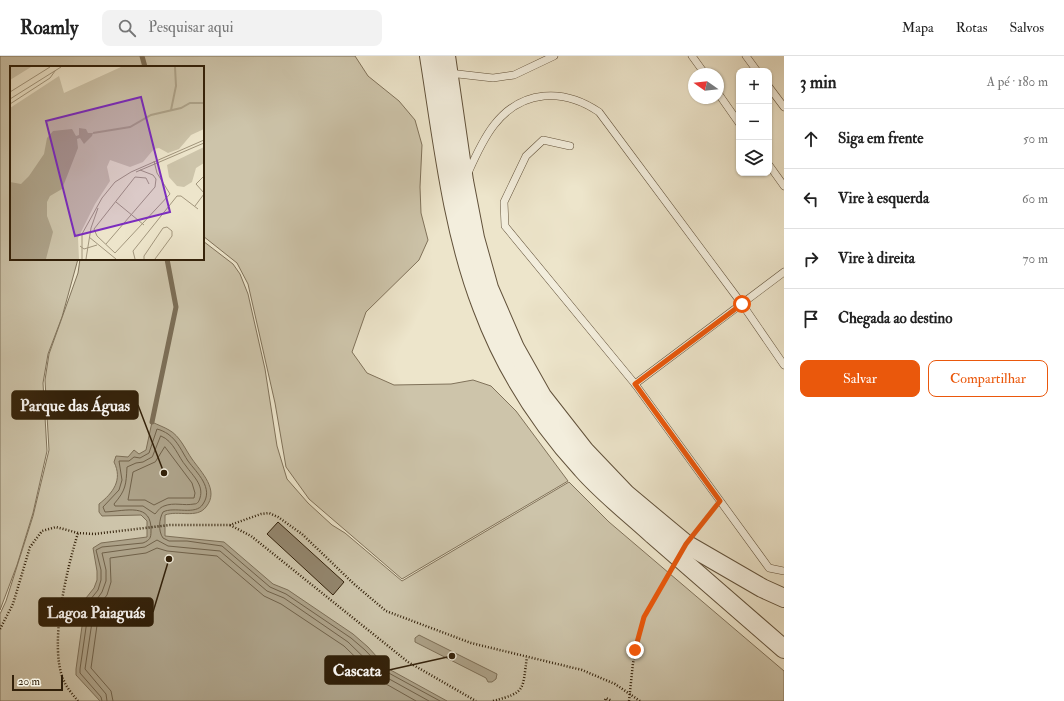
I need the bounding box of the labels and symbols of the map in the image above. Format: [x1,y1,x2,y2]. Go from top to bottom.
inset map [10,66,204,260]
north arrow [688,68,724,104]
route start [733,295,751,313]
callout: Parque das Águas [12,391,138,419]
text: Parque das Águas [20,395,131,417]
callout: Lagoa Paiaguás [39,598,153,626]
text: Lagoa Paiaguás [47,603,146,624]
route end [626,641,644,659]
callout: Cascata [325,656,389,684]
text: Cascata [333,661,382,681]
scale bar [12,673,63,692]

